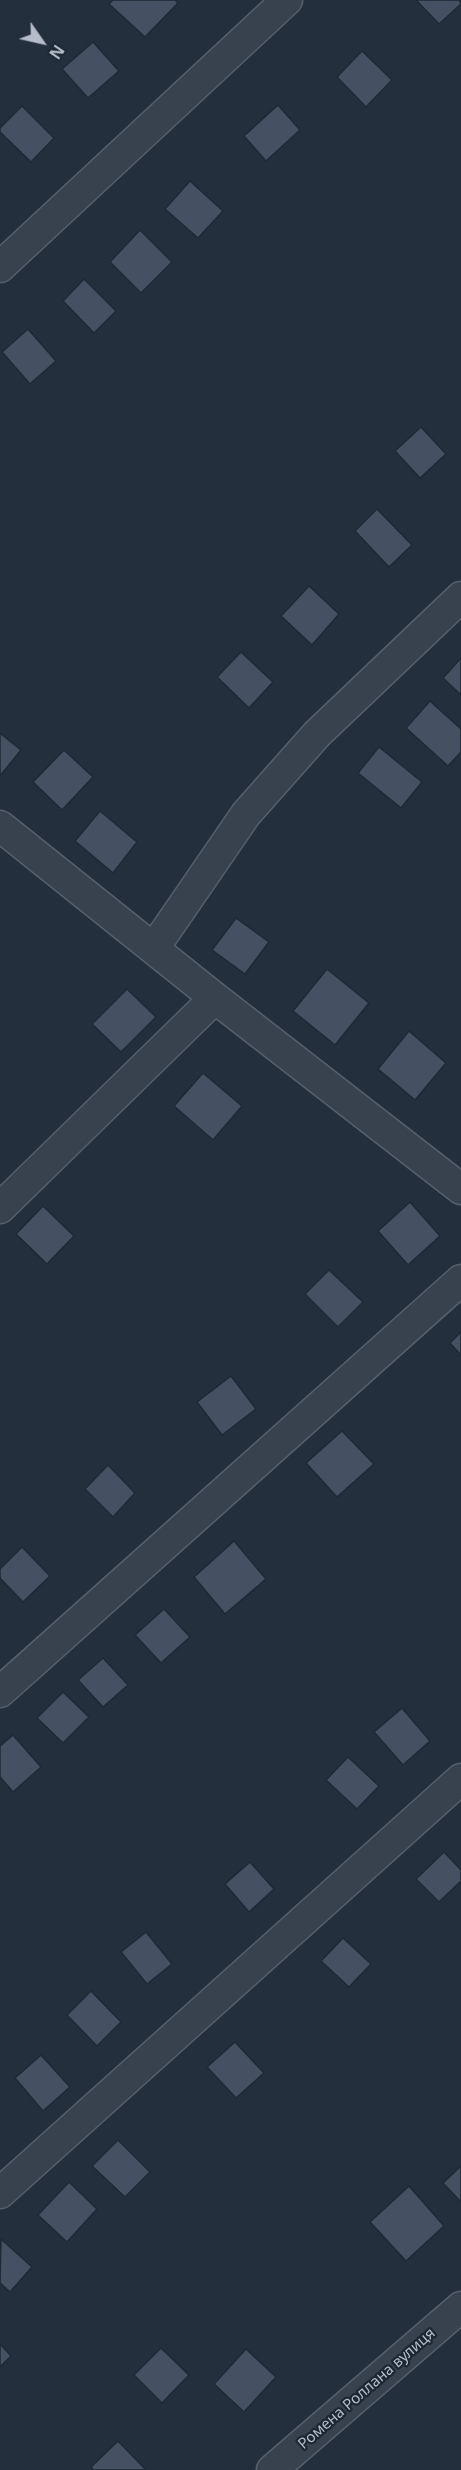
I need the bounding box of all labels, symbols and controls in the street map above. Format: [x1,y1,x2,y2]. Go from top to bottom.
north arrow [12,12,72,72]
text: N [44,41,70,64]
street label: Ромена Роллана вулиця [295,2325,439,2453]

